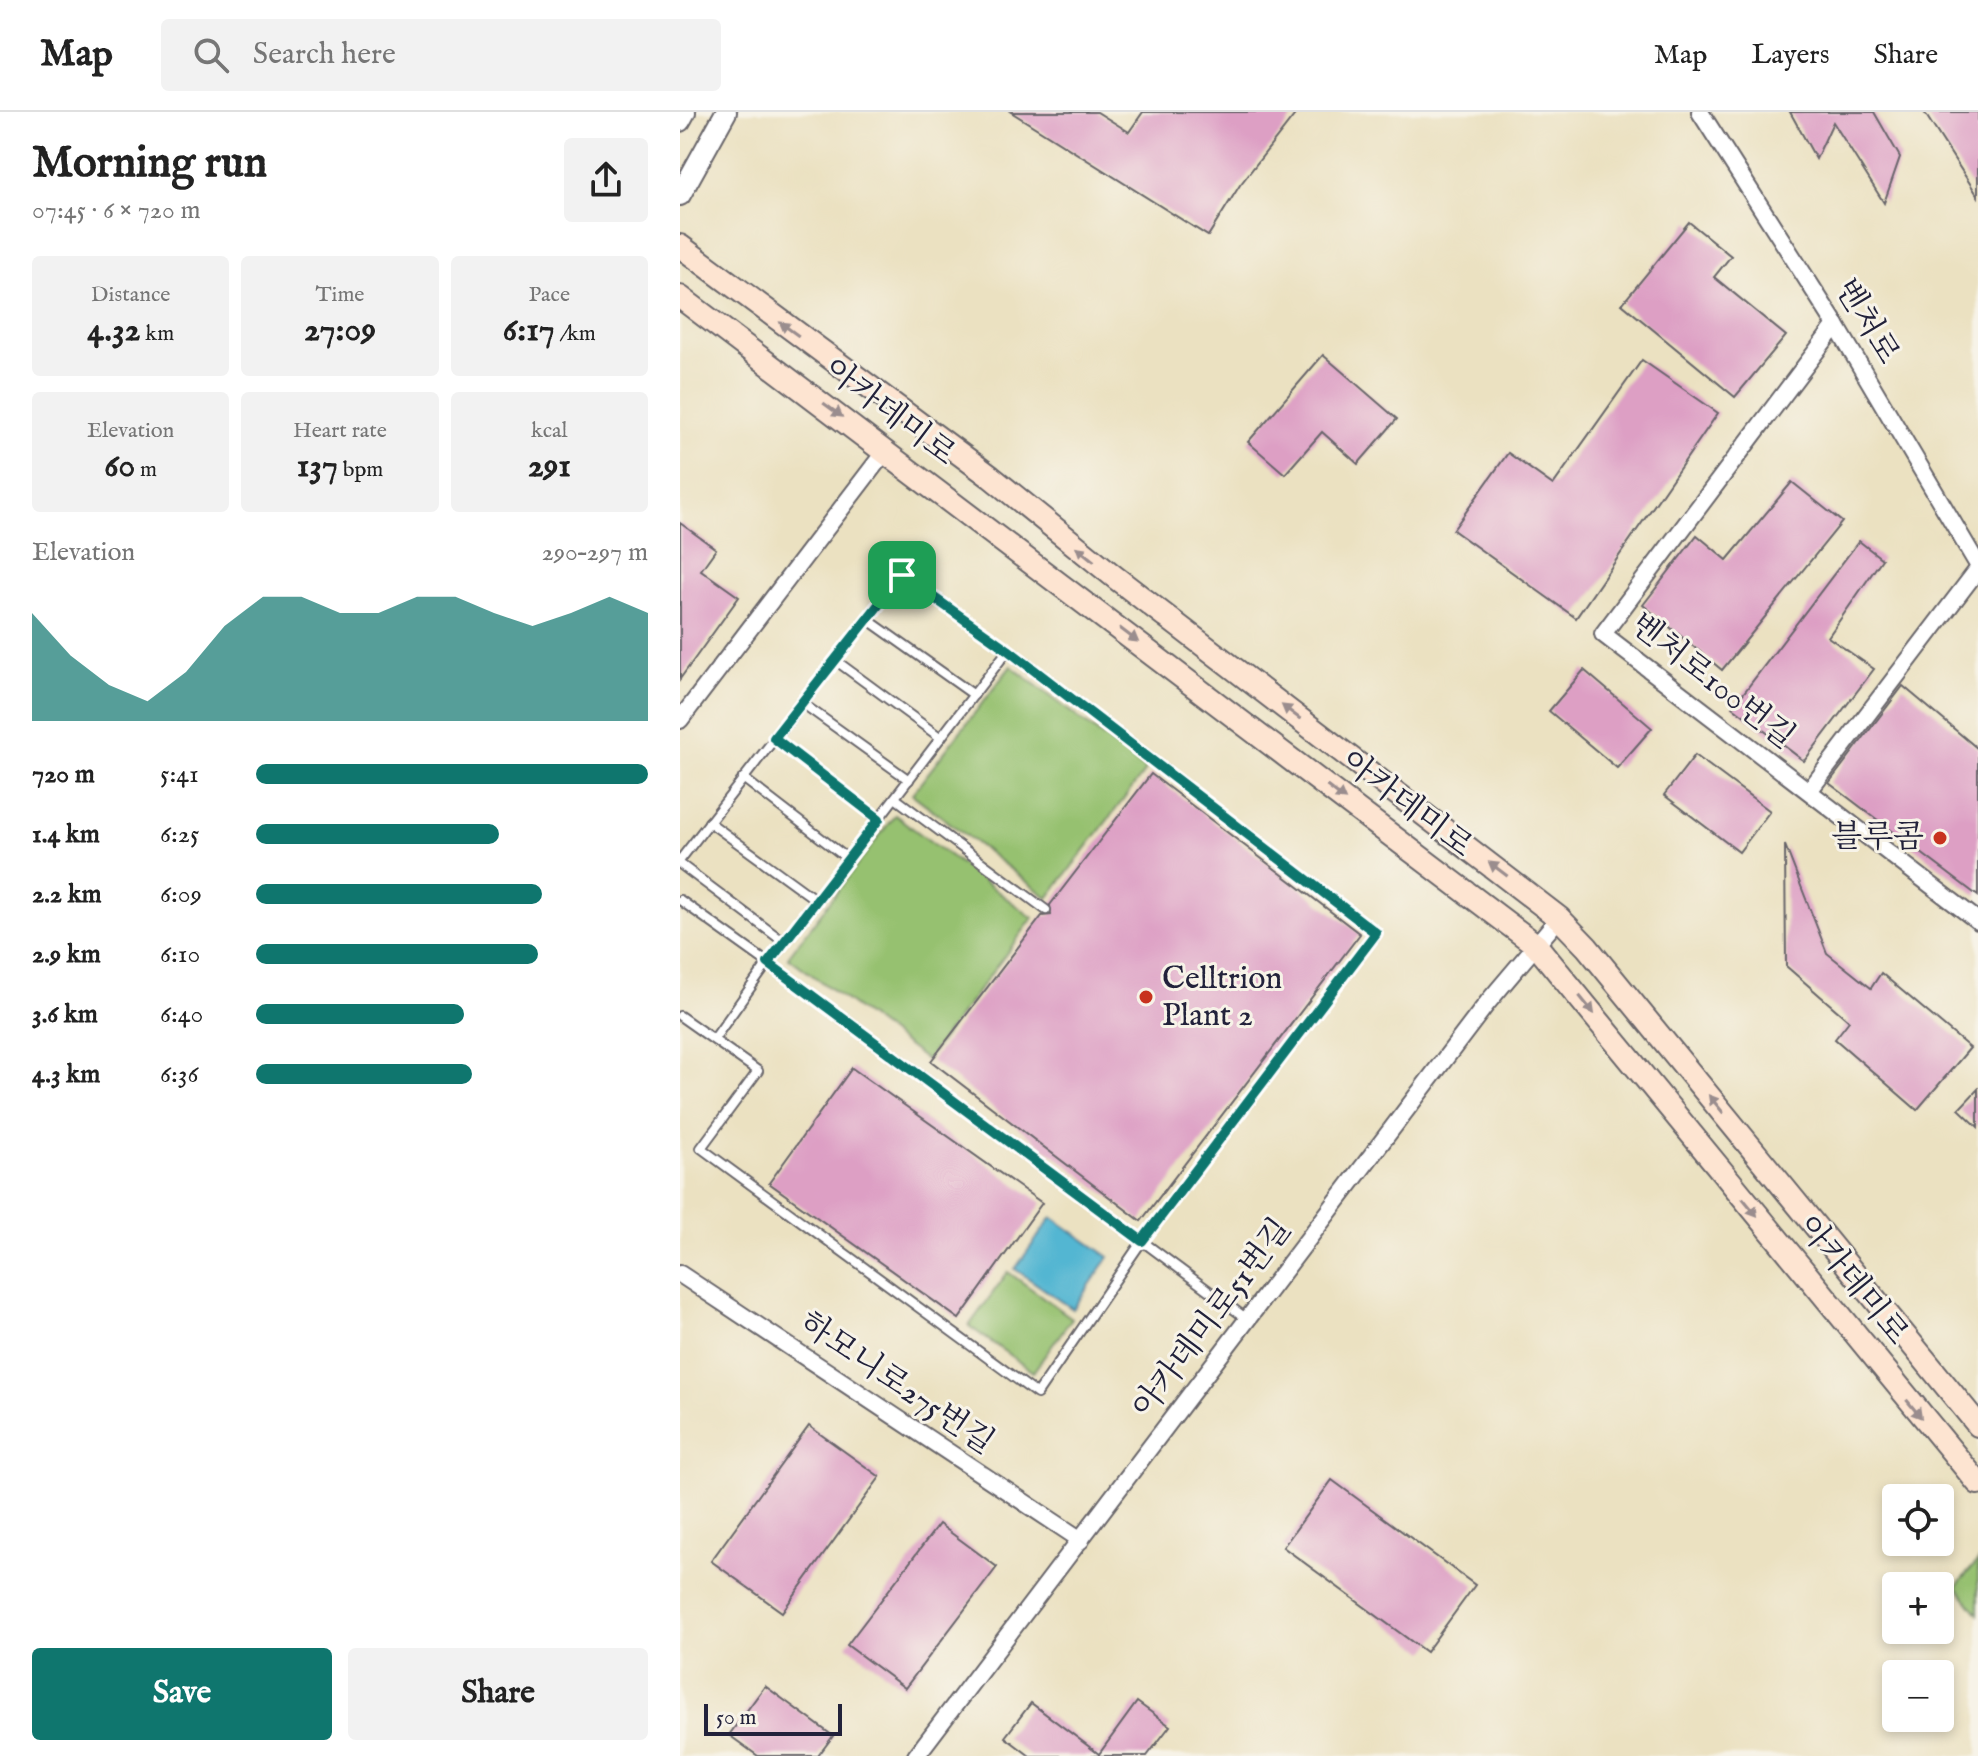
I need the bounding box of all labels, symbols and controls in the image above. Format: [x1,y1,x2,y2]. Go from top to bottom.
search box [161,19,721,91]
text: Map [40,31,113,79]
icon: search [189,33,233,77]
text: Search here [253,36,396,74]
text: Map [1654,38,1707,73]
text: Layers [1751,38,1830,73]
text: Share [1874,38,1938,73]
text: Morning run [32,136,267,192]
button: share [564,138,648,222]
text: 07:45 · 6 × 720 m [32,194,201,227]
street label: 벤처로 [1825,272,1907,372]
text: Distance [91,281,170,309]
text: Time [316,281,364,309]
text: Pace [529,281,570,309]
text: 4.32 [87,309,141,352]
text: 27:09 [304,309,376,352]
text: 6:17 [503,309,555,352]
text: km [141,320,174,348]
text: /km [555,320,596,348]
one-way arrow [779,321,799,337]
street label: 아카데미로 [815,350,963,476]
one-way arrow [822,402,843,418]
text: Elevation [87,417,174,445]
text: Heart rate [293,417,387,445]
text: kcal [531,417,568,445]
text: 60 [104,445,135,488]
text: 137 [297,445,338,488]
text: 291 [528,445,571,488]
text: m [135,456,157,484]
text: bpm [338,456,383,484]
text: Elevation [32,536,135,569]
text: 290–297 m [542,536,648,569]
pin [868,541,936,609]
one-way arrow [1075,546,1095,562]
icon: arrive [880,553,924,597]
street label: 벤처로100번길 [1621,605,1803,759]
one-way arrow [1119,626,1140,642]
one-way arrow [1281,705,1302,720]
street label: 아카데미로 [1332,742,1480,868]
text: 720 m [32,758,95,791]
text: 5:41 [160,758,199,791]
one-way arrow [1326,784,1346,800]
text: 1.4 km [32,818,100,851]
text: 6:25 [160,818,199,851]
place label: 블루콤 [1831,818,1924,859]
marker: 블루콤 [1931,829,1949,847]
one-way arrow [1488,862,1509,878]
text: 2.2 km [32,878,102,911]
text: 6:09 [160,878,202,911]
text: 2.9 km [32,938,101,971]
text: 6:10 [160,938,200,971]
place label: Celltrion Plant 2 [1162,959,1282,1037]
marker: Celltrion Plant 2 [1137,988,1155,1006]
one-way arrow [1578,994,1595,1014]
text: 3.6 km [32,998,98,1031]
text: 6:40 [160,998,203,1031]
text: 4.3 km [32,1058,100,1091]
text: 6:36 [160,1058,199,1091]
one-way arrow [1708,1094,1725,1114]
one-way arrow [1742,1196,1759,1217]
street label: 아카데미로 [1787,1208,1917,1354]
street label: 아카데미로51번길 [1124,1211,1302,1427]
street label: 하모니로275번길 [791,1304,1001,1464]
one-way arrow [1905,1399,1922,1419]
map controls [1882,1484,1954,1732]
button: locate [1882,1484,1954,1556]
button: + [1882,1572,1954,1644]
button: Save [32,1648,332,1740]
button: Share [348,1648,648,1740]
button: − [1882,1660,1954,1732]
scale bar [704,1700,842,1736]
text: 50 m [716,1704,757,1732]

